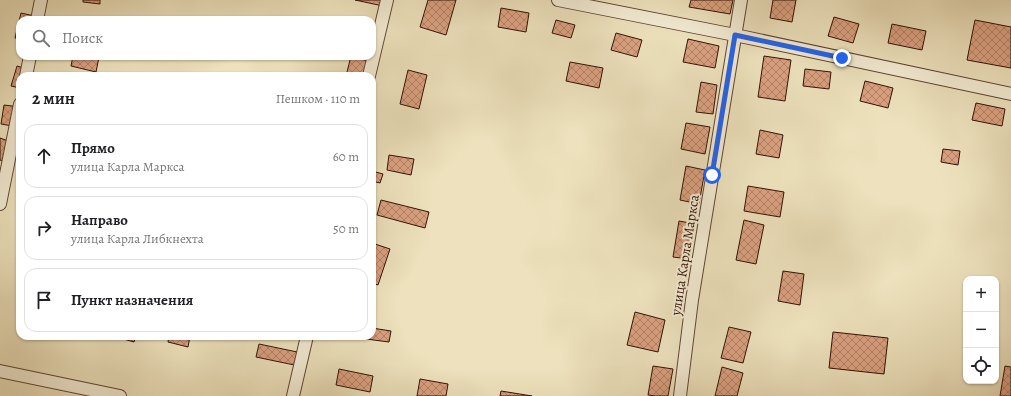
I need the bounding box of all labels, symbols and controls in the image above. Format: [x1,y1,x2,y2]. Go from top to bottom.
search box [16,16,376,60]
icon: search [30,27,52,49]
text: Поиск [62,28,103,48]
route end [833,49,851,67]
text: 2 мин [32,87,75,110]
text: Пешком · 110 m [276,90,360,107]
text: Прямо [71,138,115,158]
icon: ahead [33,145,55,167]
text: 60 m [333,148,359,165]
text: улица Карла Маркса [71,158,184,175]
route start [703,166,721,184]
street label: улица Карла Маркса [666,193,704,318]
text: Направо [71,210,128,230]
icon: right [33,217,55,239]
text: 50 m [333,220,359,237]
text: улица Карла Либкнехта [71,230,204,247]
map controls [963,276,999,384]
button: + [963,276,999,312]
icon: arrive [33,289,55,311]
text: Пункт назначения [71,290,193,310]
button: − [963,312,999,348]
button: locate [963,348,999,384]

